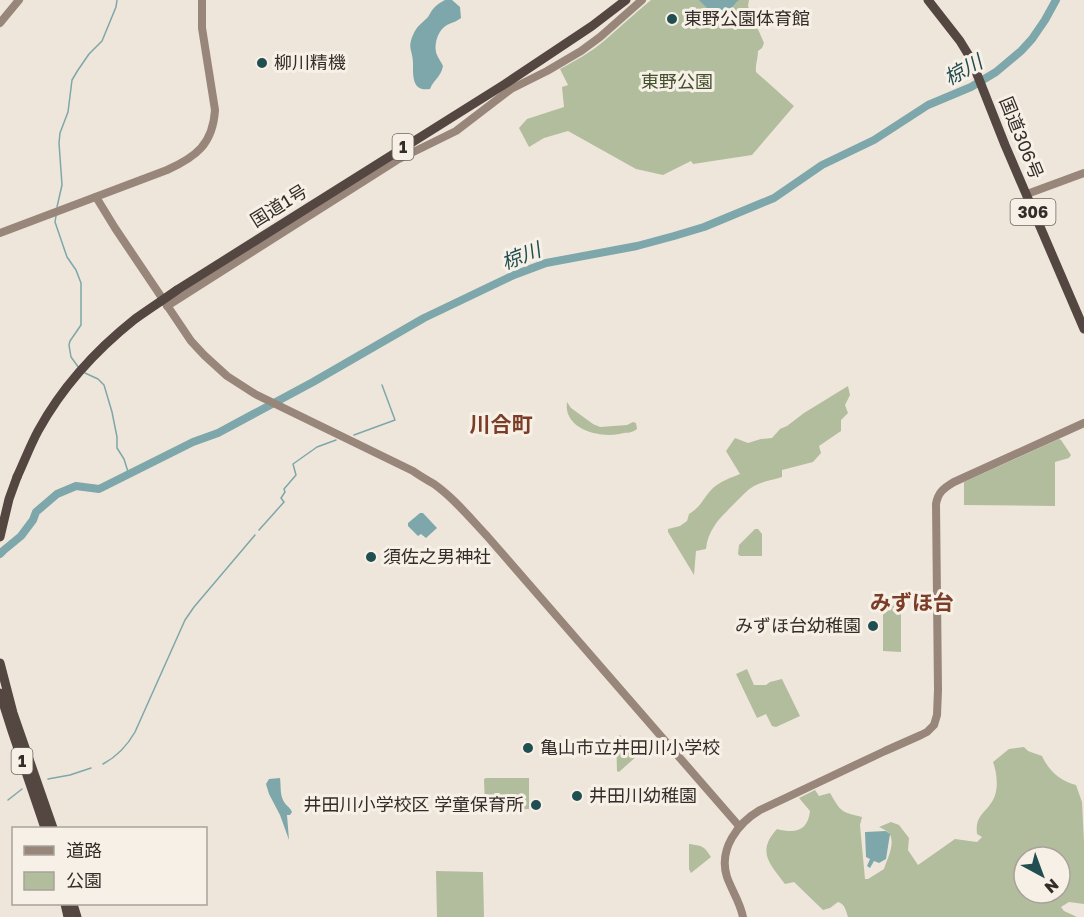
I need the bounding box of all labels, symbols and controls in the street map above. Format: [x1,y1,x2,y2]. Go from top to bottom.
place label: 東野公園体育館 [684,7,810,29]
marker: 東野公園体育館 [665,12,679,26]
water label: 椋川 [939,48,988,89]
place label: 柳川精機 [274,51,346,73]
marker: 柳川精機 [255,56,269,70]
park label: 東野公園 [641,70,713,92]
street label: 国道306号 [996,93,1048,182]
road number: 1 [392,134,414,160]
street label: 国道1号 [246,179,311,231]
road number: 306 [1010,199,1056,225]
water label: 椋川 [498,236,545,273]
district label: 川合町 [470,411,533,437]
place label: 須佐之男神社 [383,545,491,567]
marker: 須佐之男神社 [364,550,378,564]
district label: みずほ台 [870,589,954,615]
place label: みずほ台幼稚園 [735,614,861,636]
marker: みずほ台幼稚園 [866,619,880,633]
place label: 亀山市立井田川小学校 [540,736,720,758]
marker: 亀山市立井田川小学校 [521,741,535,755]
road number: 1 [12,748,32,774]
place label: 井田川幼稚園 [589,784,697,806]
marker: 井田川幼稚園 [570,789,584,803]
place label: 井田川小学校区 学童保育所 [304,793,524,815]
marker: 井田川小学校区 学童保育所 [529,798,543,812]
legend [12,827,207,905]
text: 道路 [66,839,102,861]
north arrow [1012,845,1072,905]
text: 公園 [66,869,102,891]
text: N [1041,875,1063,898]

